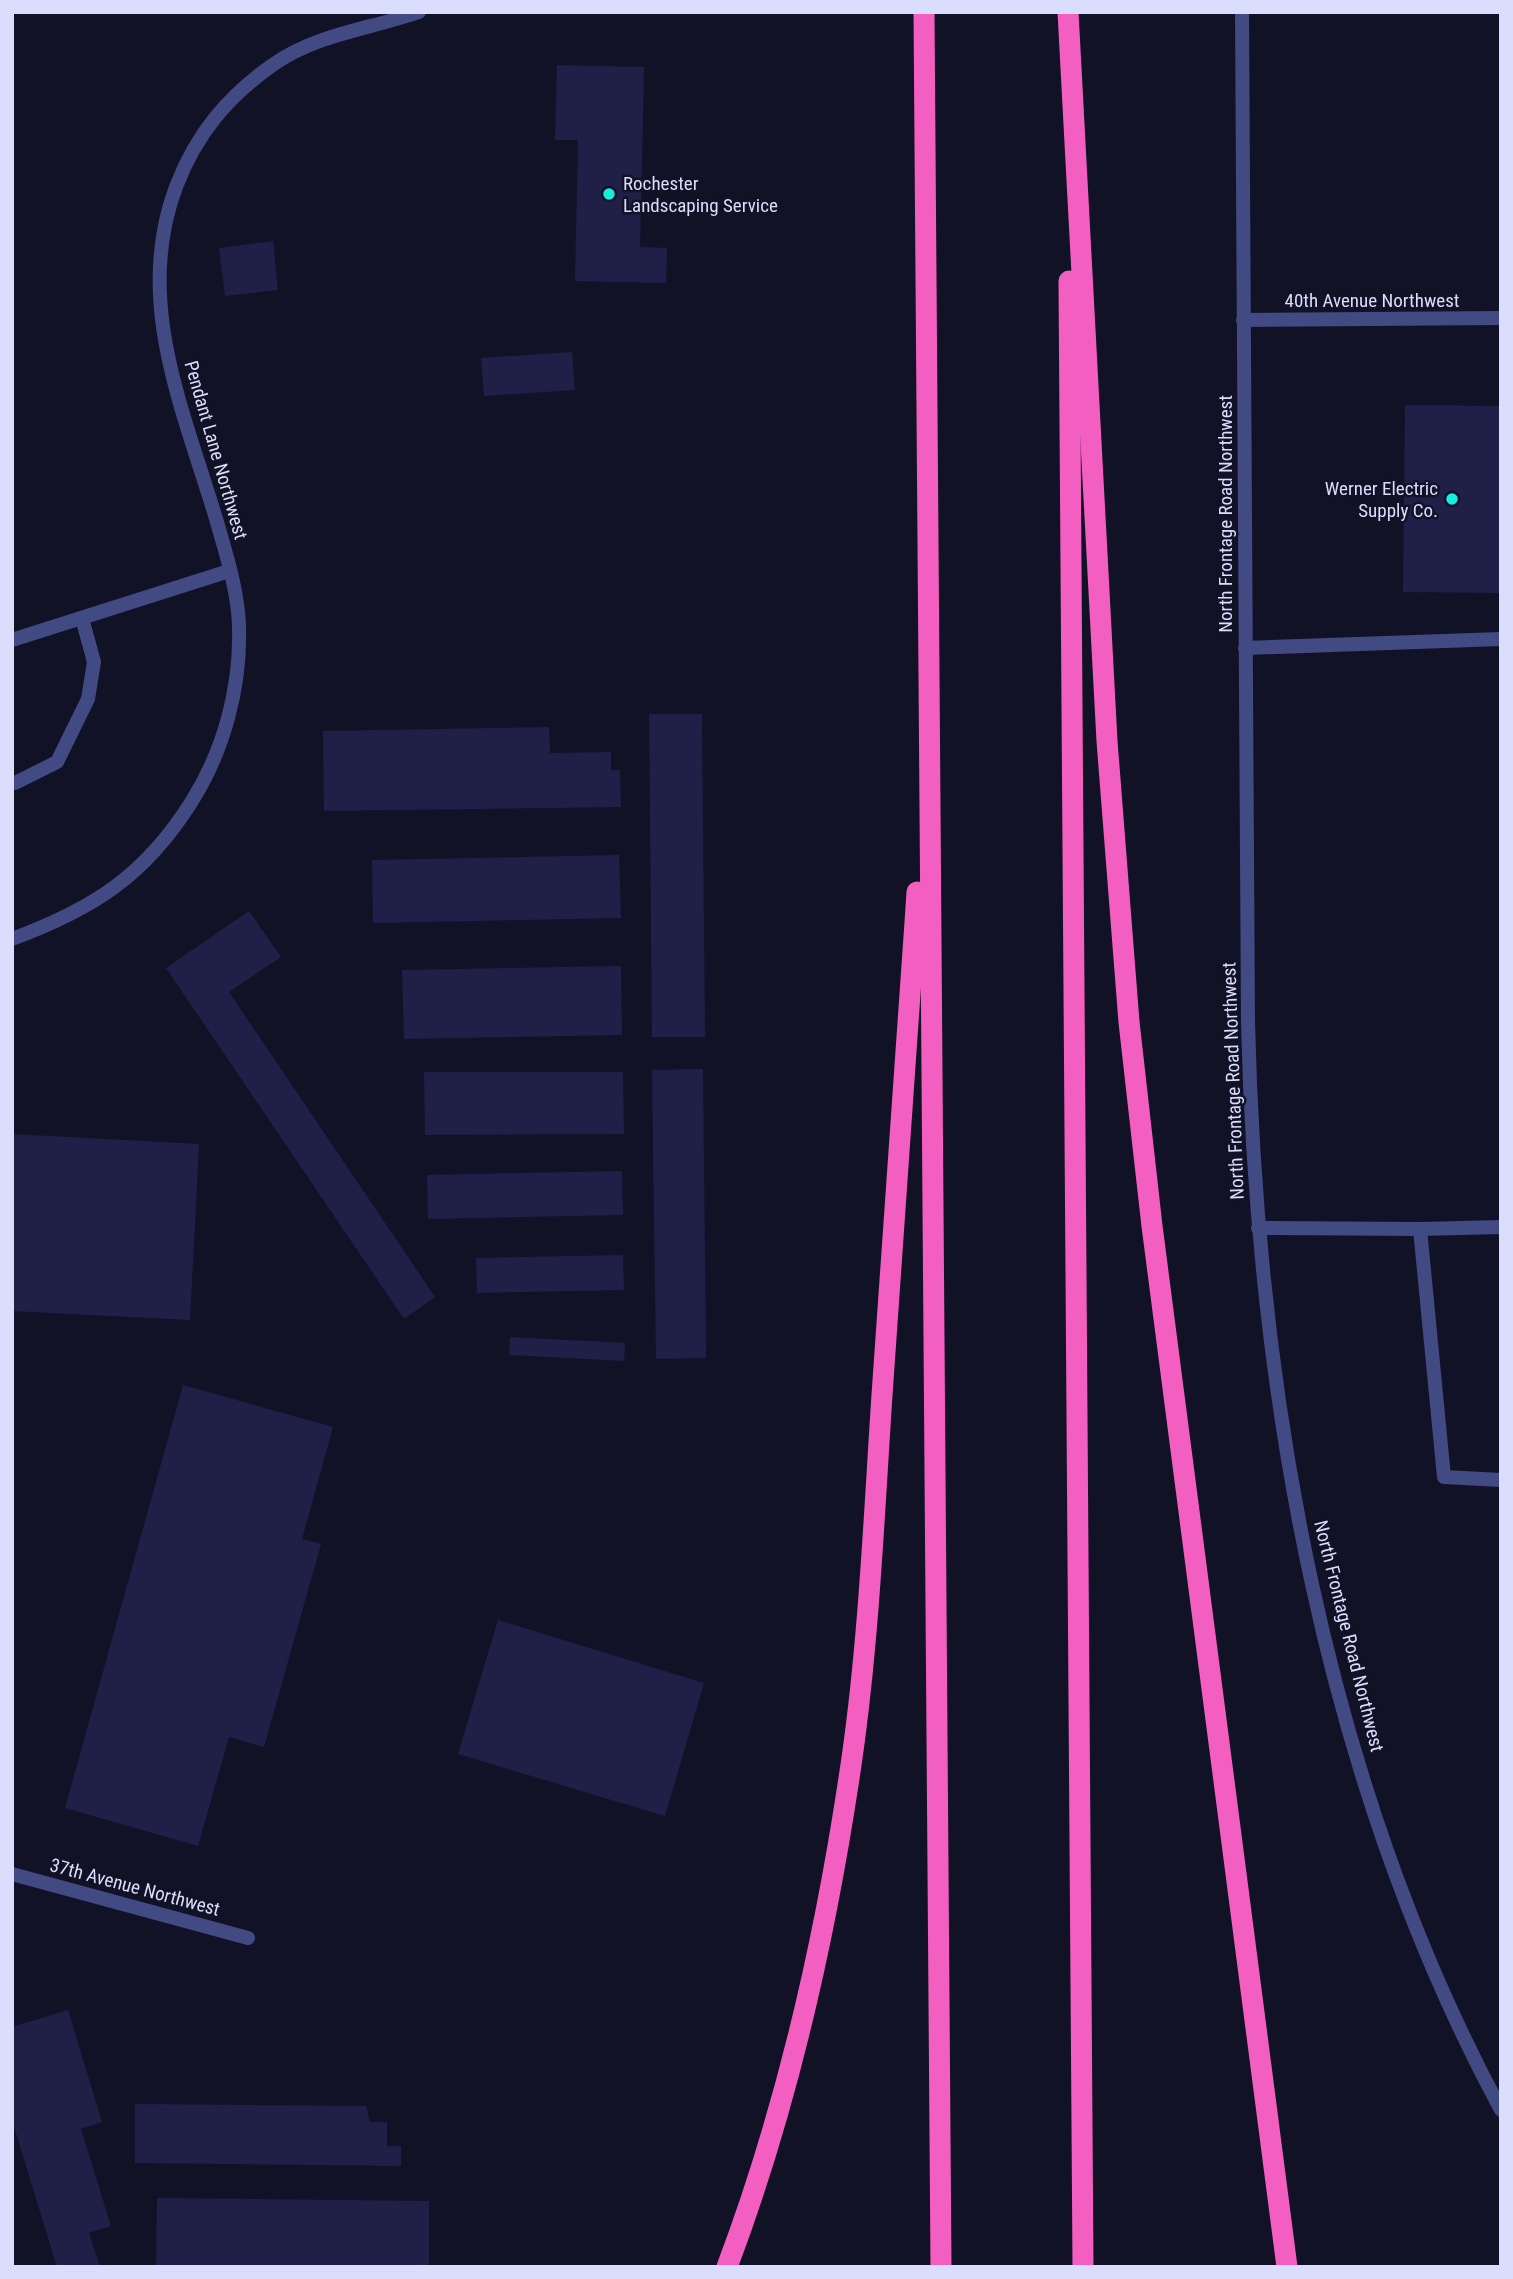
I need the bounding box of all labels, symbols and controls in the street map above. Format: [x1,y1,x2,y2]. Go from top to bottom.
place label: Rochester Landscaping Service [623,172,778,217]
marker: Rochester Landscaping Service [601,186,617,202]
street label: 40th Avenue Northwest [1285,289,1459,312]
street label: Pendant Lane Northwest [179,358,253,542]
street label: North Frontage Road Northwest [1214,395,1237,633]
place label: Werner Electric Supply Co. [1325,477,1438,522]
marker: Werner Electric Supply Co. [1444,491,1460,507]
street label: North Frontage Road Northwest [1217,962,1249,1200]
street label: North Frontage Road Northwest [1309,1518,1389,1754]
street label: 37th Avenue Northwest [48,1853,222,1921]

